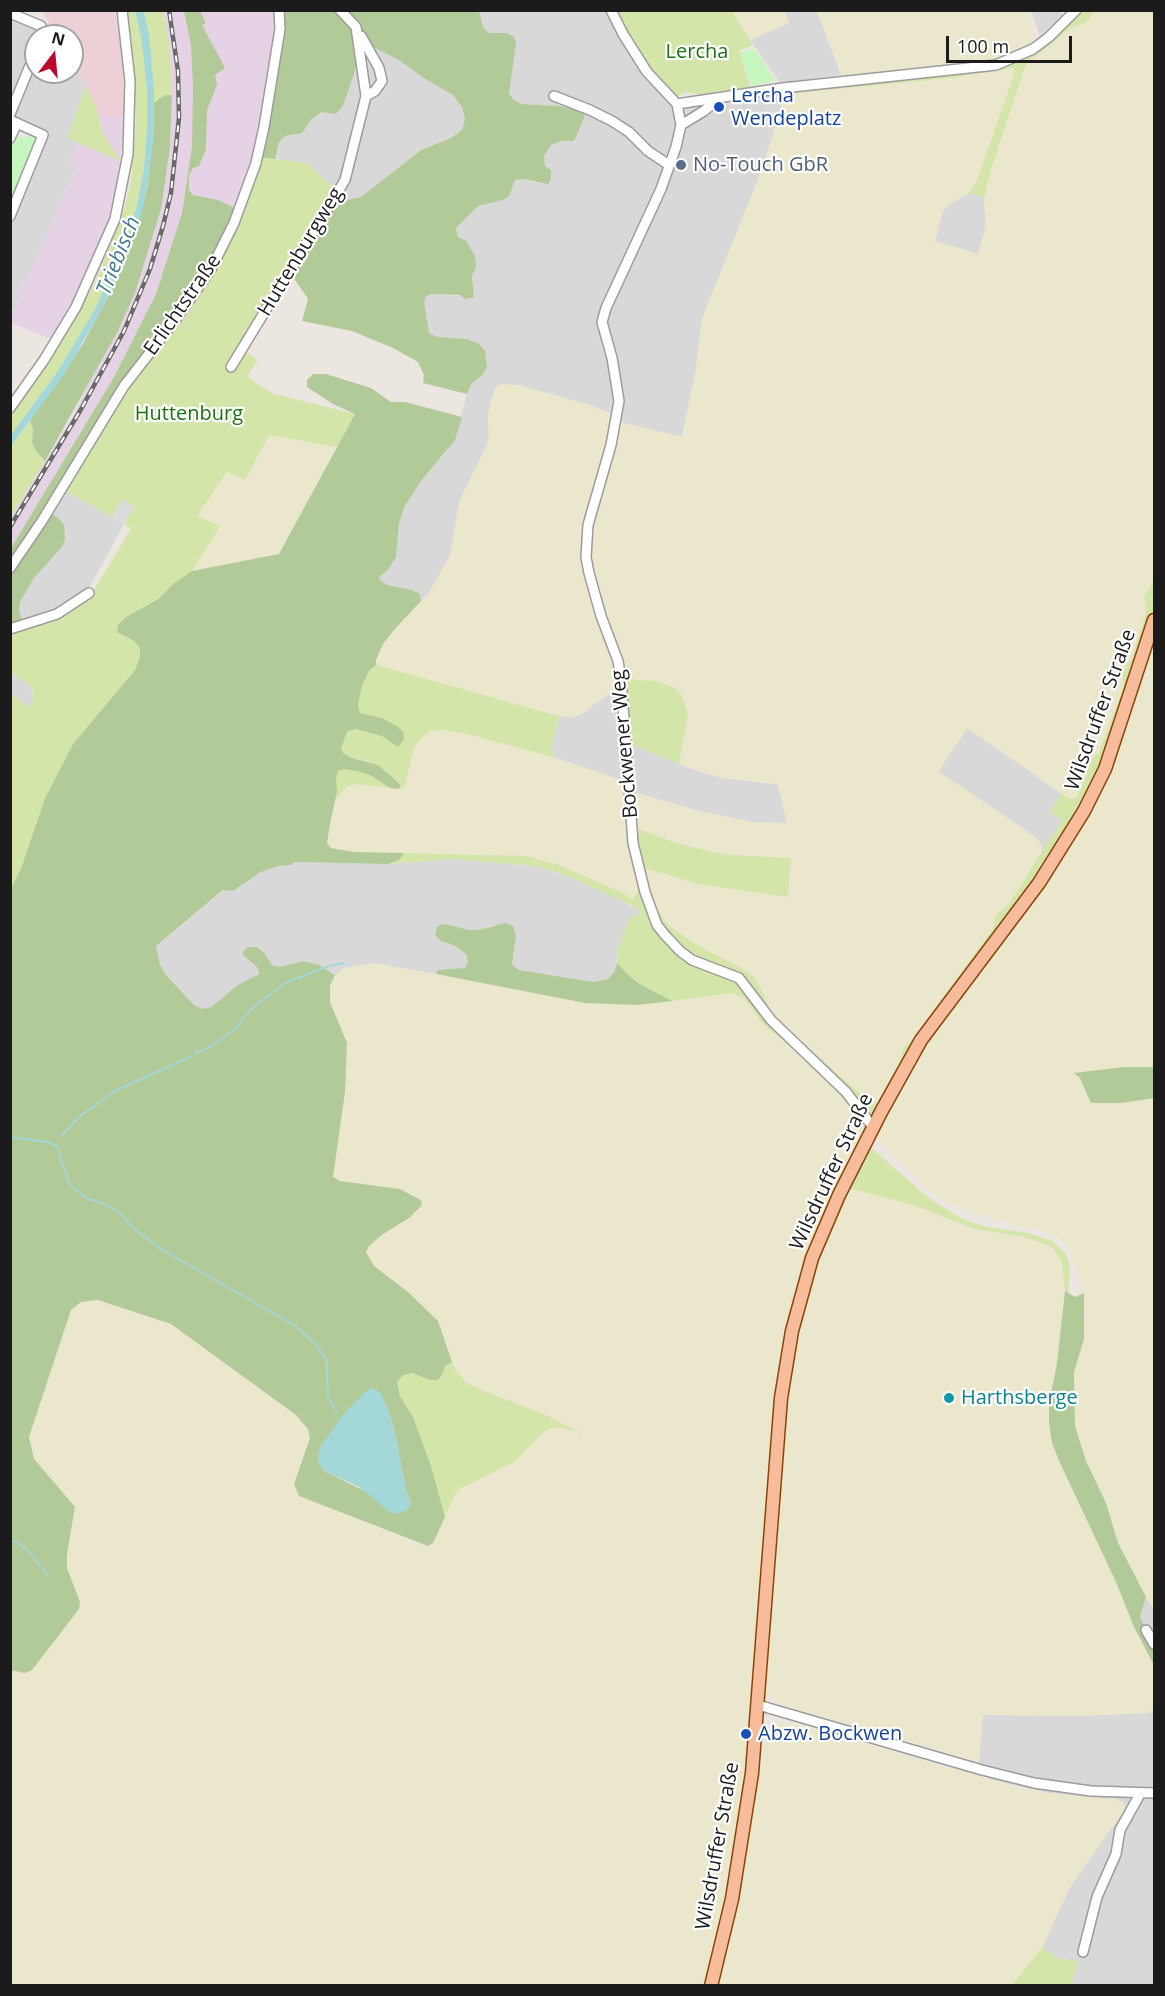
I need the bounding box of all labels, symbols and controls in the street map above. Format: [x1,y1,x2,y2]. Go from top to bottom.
north arrow [24,24,84,84]
scale bar [949,24,1075,62]
text: N [49,26,68,51]
text: 100 m [957,34,1009,58]
park label: Lercha [666,40,728,64]
place label: Lercha Wendeplatz [731,84,841,131]
marker: Lercha Wendeplatz [712,100,726,114]
place label: No-Touch GbR [693,153,828,177]
marker: No-Touch GbR [674,158,688,172]
street label: Huttenburgweg [253,183,349,321]
water label: Triebisch [92,213,146,299]
street label: Erlichtstraße [139,250,227,360]
park label: Huttenburg [135,402,243,426]
street label: Wilsdruffer Straße [1061,626,1141,794]
street label: Bockwener Weg [607,669,643,819]
street label: Wilsdruffer Straße [785,1090,879,1254]
place label: Harthsberge [961,1386,1078,1410]
marker: Harthsberge [942,1391,956,1405]
place label: Abzw. Bockwen [758,1722,902,1746]
marker: Abzw. Bockwen [739,1727,753,1741]
street label: Wilsdruffer Straße [691,1760,745,1932]

